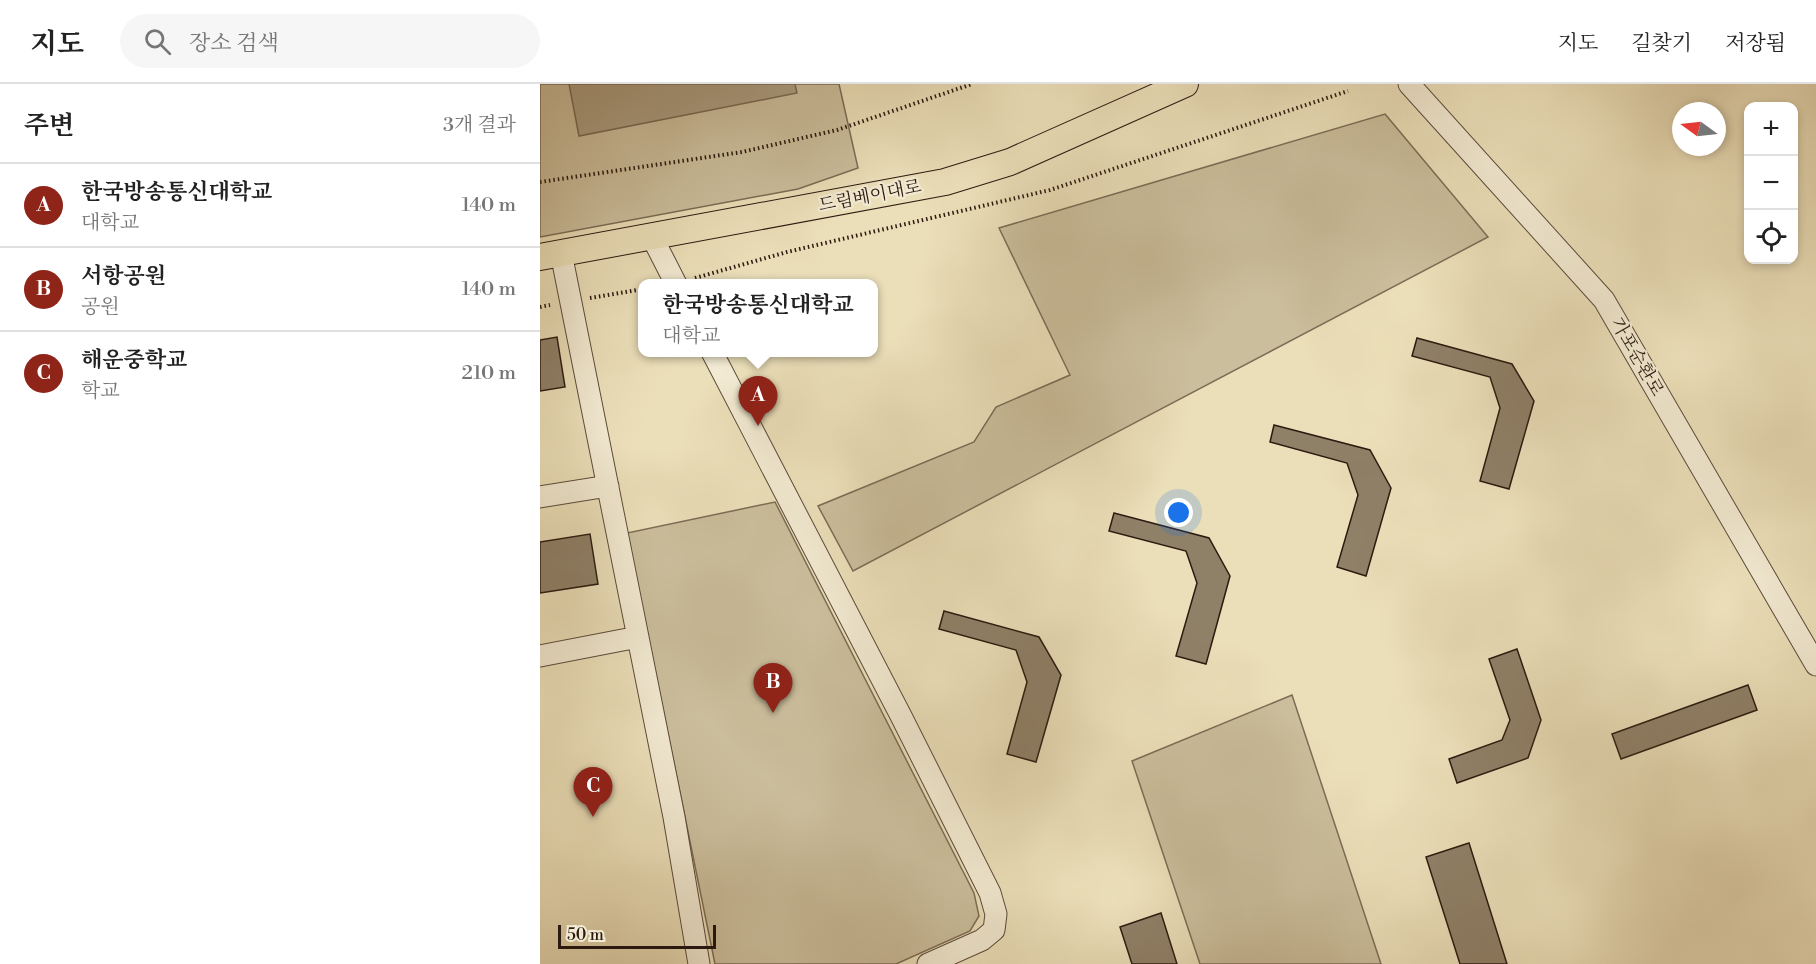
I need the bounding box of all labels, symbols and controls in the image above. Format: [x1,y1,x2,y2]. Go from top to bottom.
search box [120,14,540,68]
icon: search [141,25,174,58]
text: 지도 [30,27,84,62]
text: 장소 검색 [189,30,279,57]
text: 지도 [1558,31,1598,57]
text: 길찾기 [1631,31,1692,57]
text: 저장됨 [1725,31,1786,57]
north arrow [1672,102,1726,156]
map controls [1744,102,1798,264]
button: + [1744,102,1798,156]
text: 주변 [24,110,74,142]
text: 3개 결과 [443,113,516,138]
button: − [1744,156,1798,210]
street label: 드림베이대로 [817,175,923,217]
text: 한국방송통신대학교 [81,179,272,206]
text: A [36,193,51,218]
text: 140 m [461,193,516,218]
button: locate [1744,210,1798,264]
text: 대학교 [81,211,139,236]
text: 서항공원 [81,263,166,290]
text: B [36,277,51,302]
text: 140 m [461,277,516,302]
popup [638,279,878,357]
text: 한국방송통신대학교 [662,292,854,319]
text: 공원 [81,295,120,320]
street label: 가포순환로 [1605,314,1669,400]
text: 대학교 [662,324,720,349]
text: 해운중학교 [81,347,187,374]
text: C [36,361,51,386]
text: 210 m [461,361,516,386]
pin: A [738,376,778,426]
text: 학교 [81,379,120,404]
your location [1164,498,1193,527]
pin: B [754,664,792,713]
pin: C [574,768,612,817]
scale bar [558,922,716,950]
text: 50 m [567,925,604,945]

